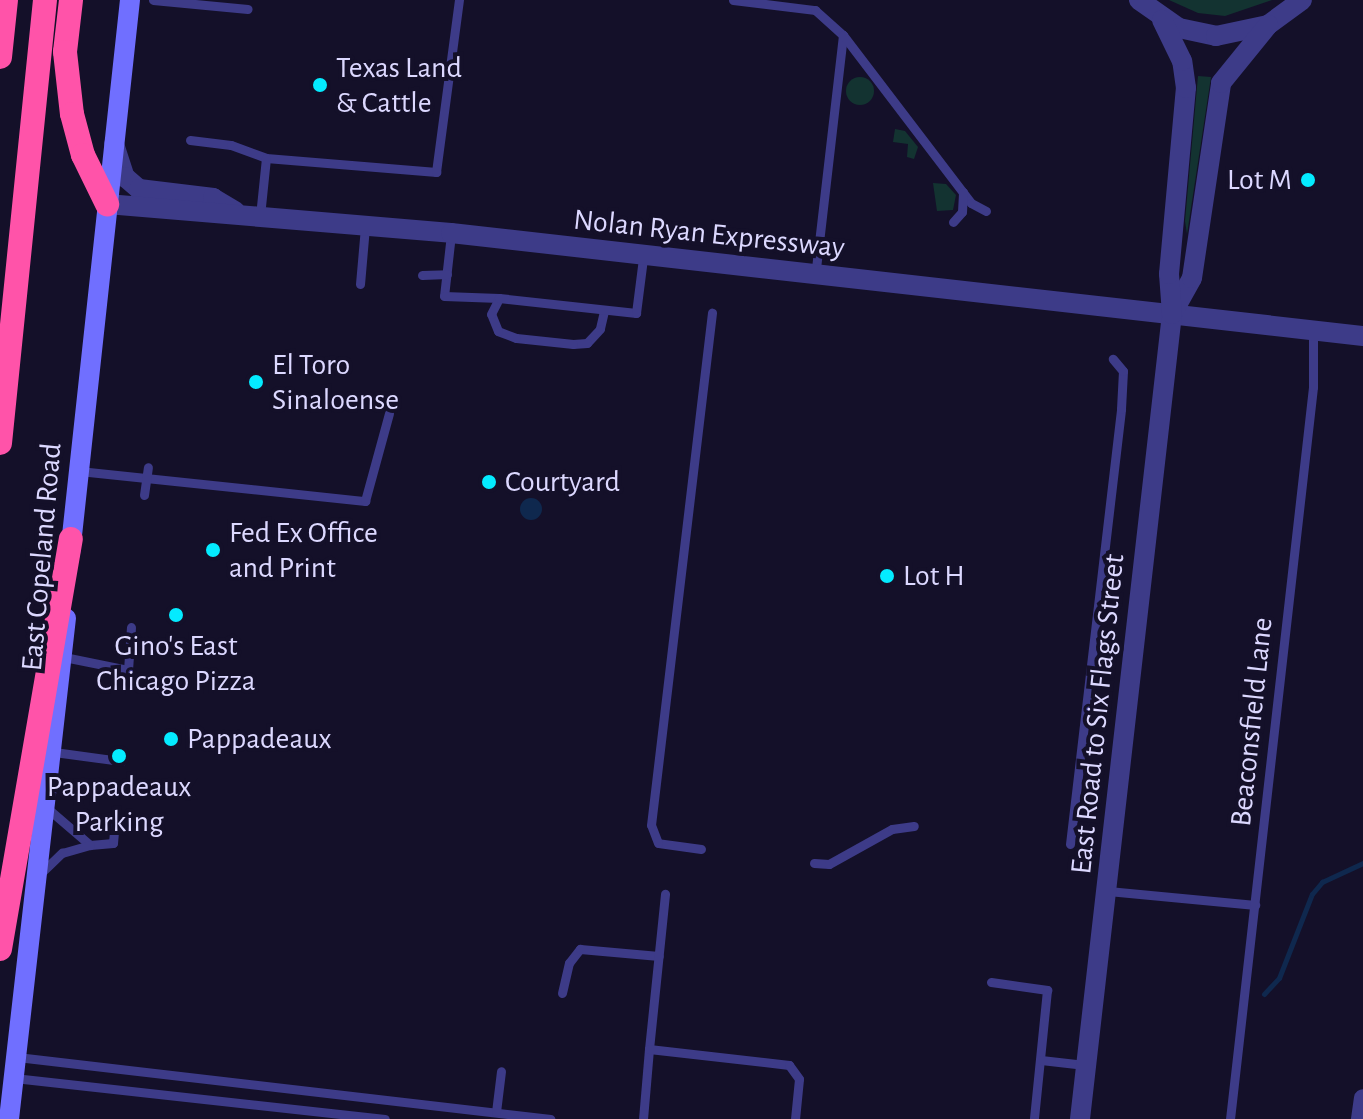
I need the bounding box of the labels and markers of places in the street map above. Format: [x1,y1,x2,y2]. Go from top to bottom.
place label: Texas Land & Cattle [336,50,462,120]
marker: Texas Land & Cattle [311,76,329,94]
place label: Lot M [1227,162,1292,198]
marker: Lot M [1299,171,1317,189]
place label: El Toro Sinaloense [272,347,399,418]
marker: El Toro Sinaloense [247,373,265,391]
place label: Courtyard [505,464,620,500]
marker: Courtyard [480,473,498,491]
place label: Fed Ex Office and Print [229,515,378,586]
marker: Fed Ex Office and Print [204,541,222,559]
place label: Lot H [903,558,965,594]
marker: Lot H [878,567,896,585]
marker: Gino's East Chicago Pizza [167,606,185,624]
place label: Gino's East Chicago Pizza [96,628,256,698]
place label: Pappadeaux [187,721,332,757]
marker: Pappadeaux [162,730,180,748]
marker: Pappadeaux Parking [110,747,128,765]
place label: Pappadeaux Parking [47,769,191,840]

